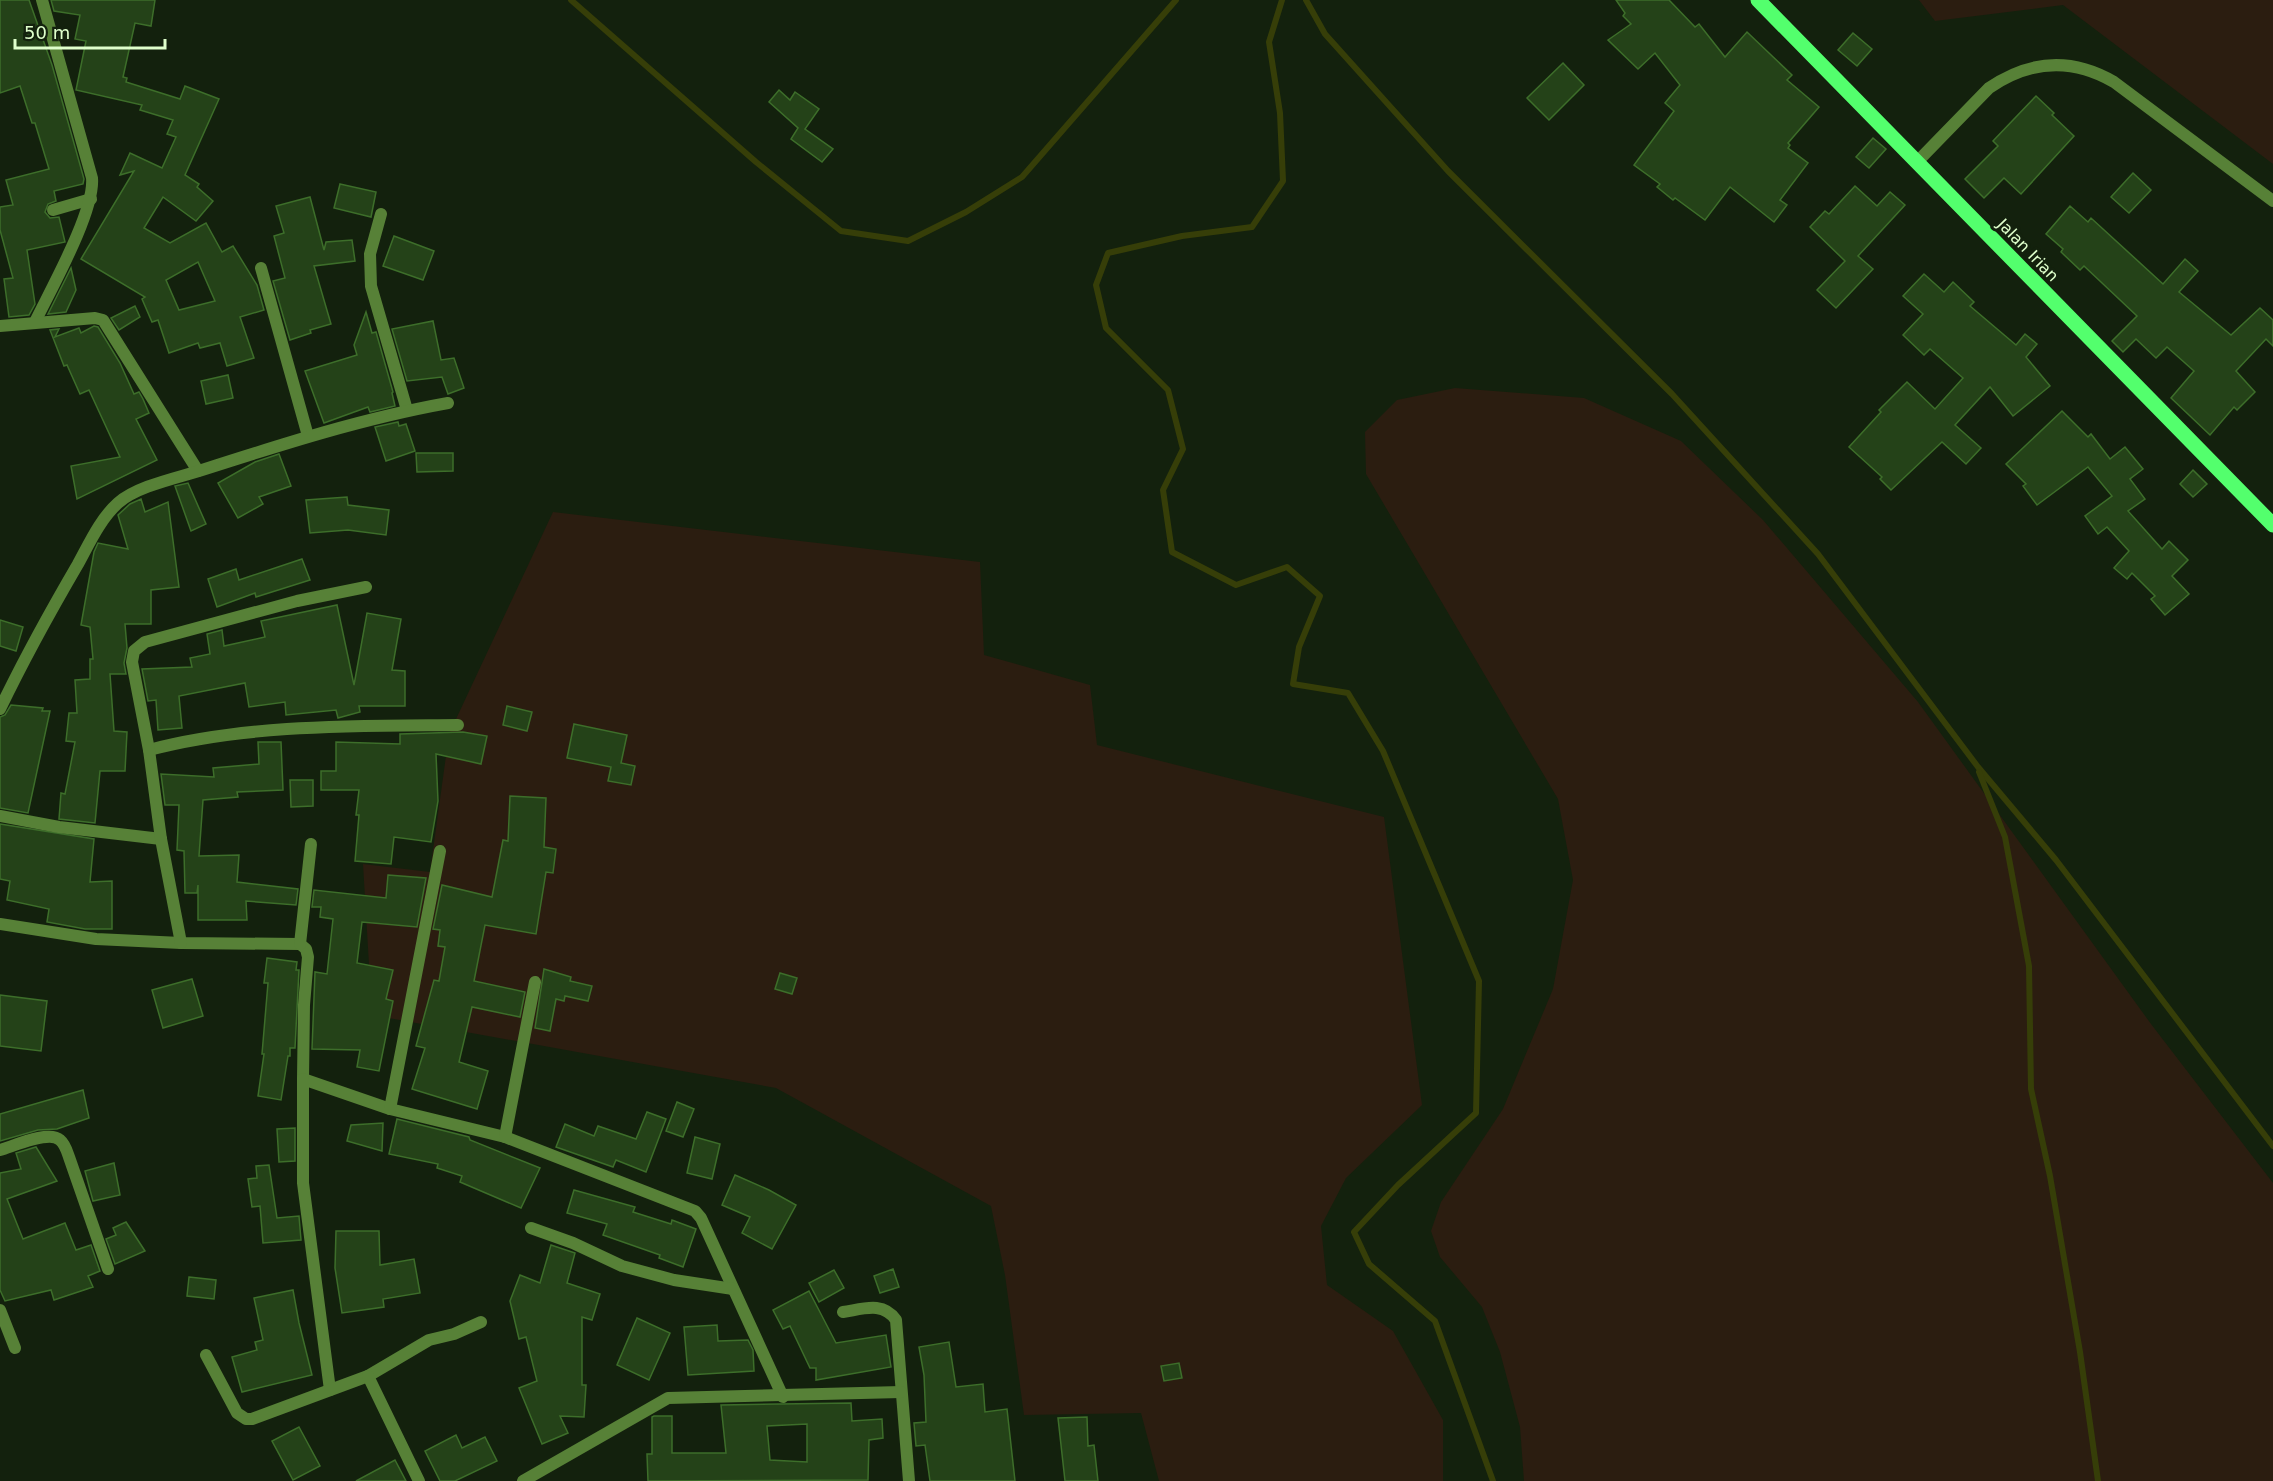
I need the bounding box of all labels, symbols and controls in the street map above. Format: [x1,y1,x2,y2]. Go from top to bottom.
scale bar [15,12,165,50]
text: 50 m [24,22,70,43]
street label: Jalan Irian [1993,214,2063,285]

